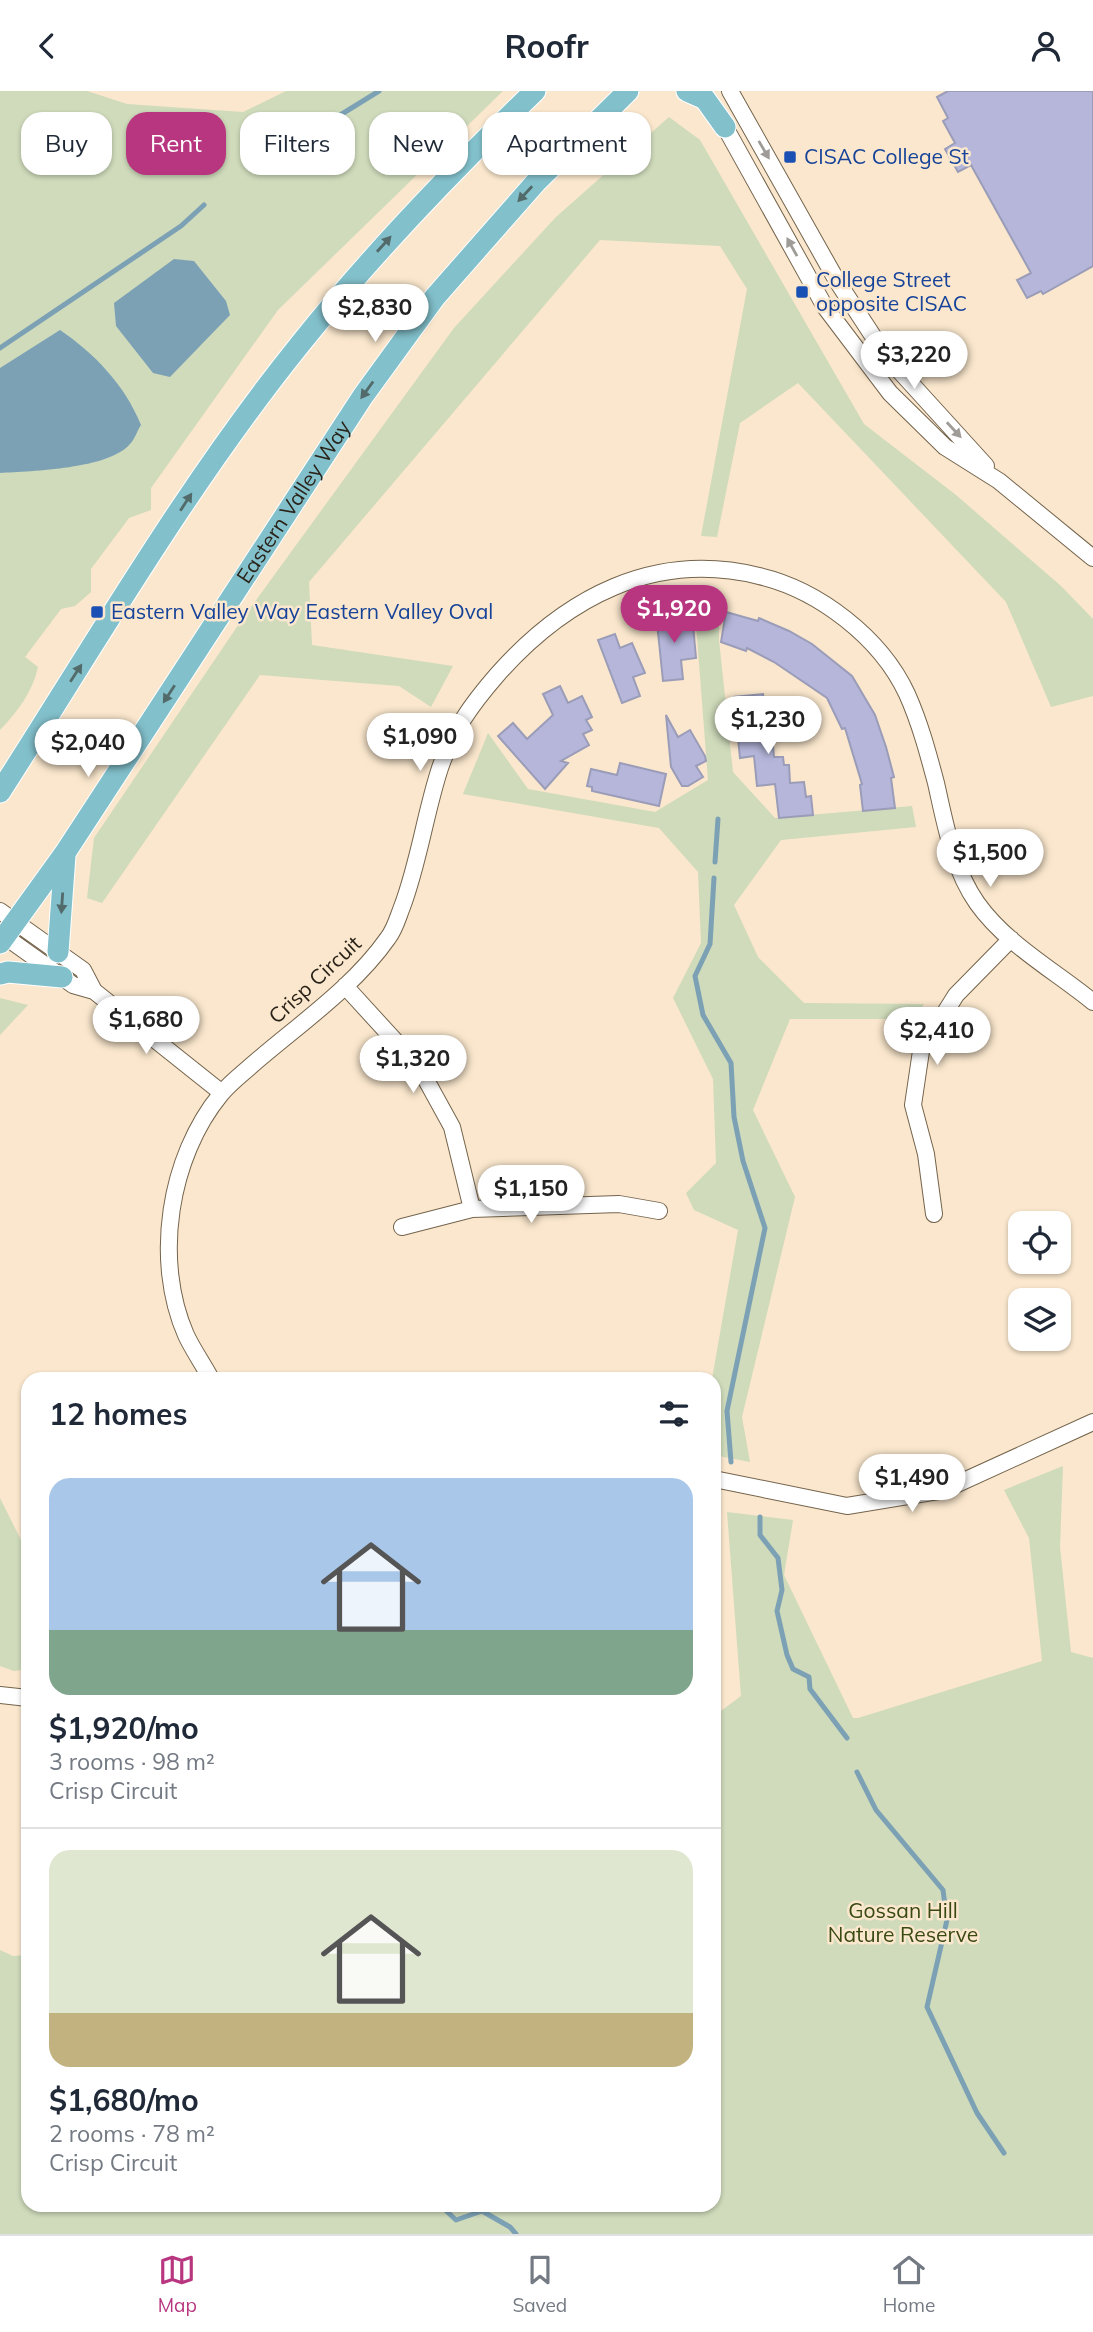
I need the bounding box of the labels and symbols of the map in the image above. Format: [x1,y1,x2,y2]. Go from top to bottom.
one-way arrow [758,141,770,160]
place label: CISAC College St [804,143,969,169]
marker: CISAC College St [782,149,798,165]
one-way arrow [517,185,534,202]
one-way arrow [376,236,392,253]
one-way arrow [786,238,798,257]
place label: College Street opposite CISAC [816,266,967,316]
marker: College Street opposite CISAC [794,284,810,300]
pin: $2,830 [318,285,432,344]
pin: $3,220 [857,331,971,391]
one-way arrow [360,380,375,398]
street label: Eastern Valley Way [230,415,356,588]
one-way arrow [946,422,962,439]
one-way arrow [180,492,193,512]
pin: $1,920 [617,585,731,645]
place label: Eastern Valley Way Eastern Valley Oval [111,598,493,624]
marker: Eastern Valley Way Eastern Valley Oval [89,604,105,620]
one-way arrow [70,663,83,683]
one-way arrow [162,684,175,704]
pin: $1,230 [711,697,825,756]
pin: $1,090 [363,713,477,773]
pin: $2,040 [31,719,145,779]
pin: $1,500 [933,829,1047,889]
one-way arrow [56,892,67,914]
street label: Crisp Circuit [263,930,366,1029]
pin: $1,680 [89,997,203,1056]
pin: $2,410 [880,1007,994,1067]
pin: $1,320 [356,1035,470,1095]
pin: $1,150 [474,1165,588,1225]
pin: $1,490 [855,1455,969,1514]
park label: Gossan Hill Nature Reserve [828,1897,978,1947]

